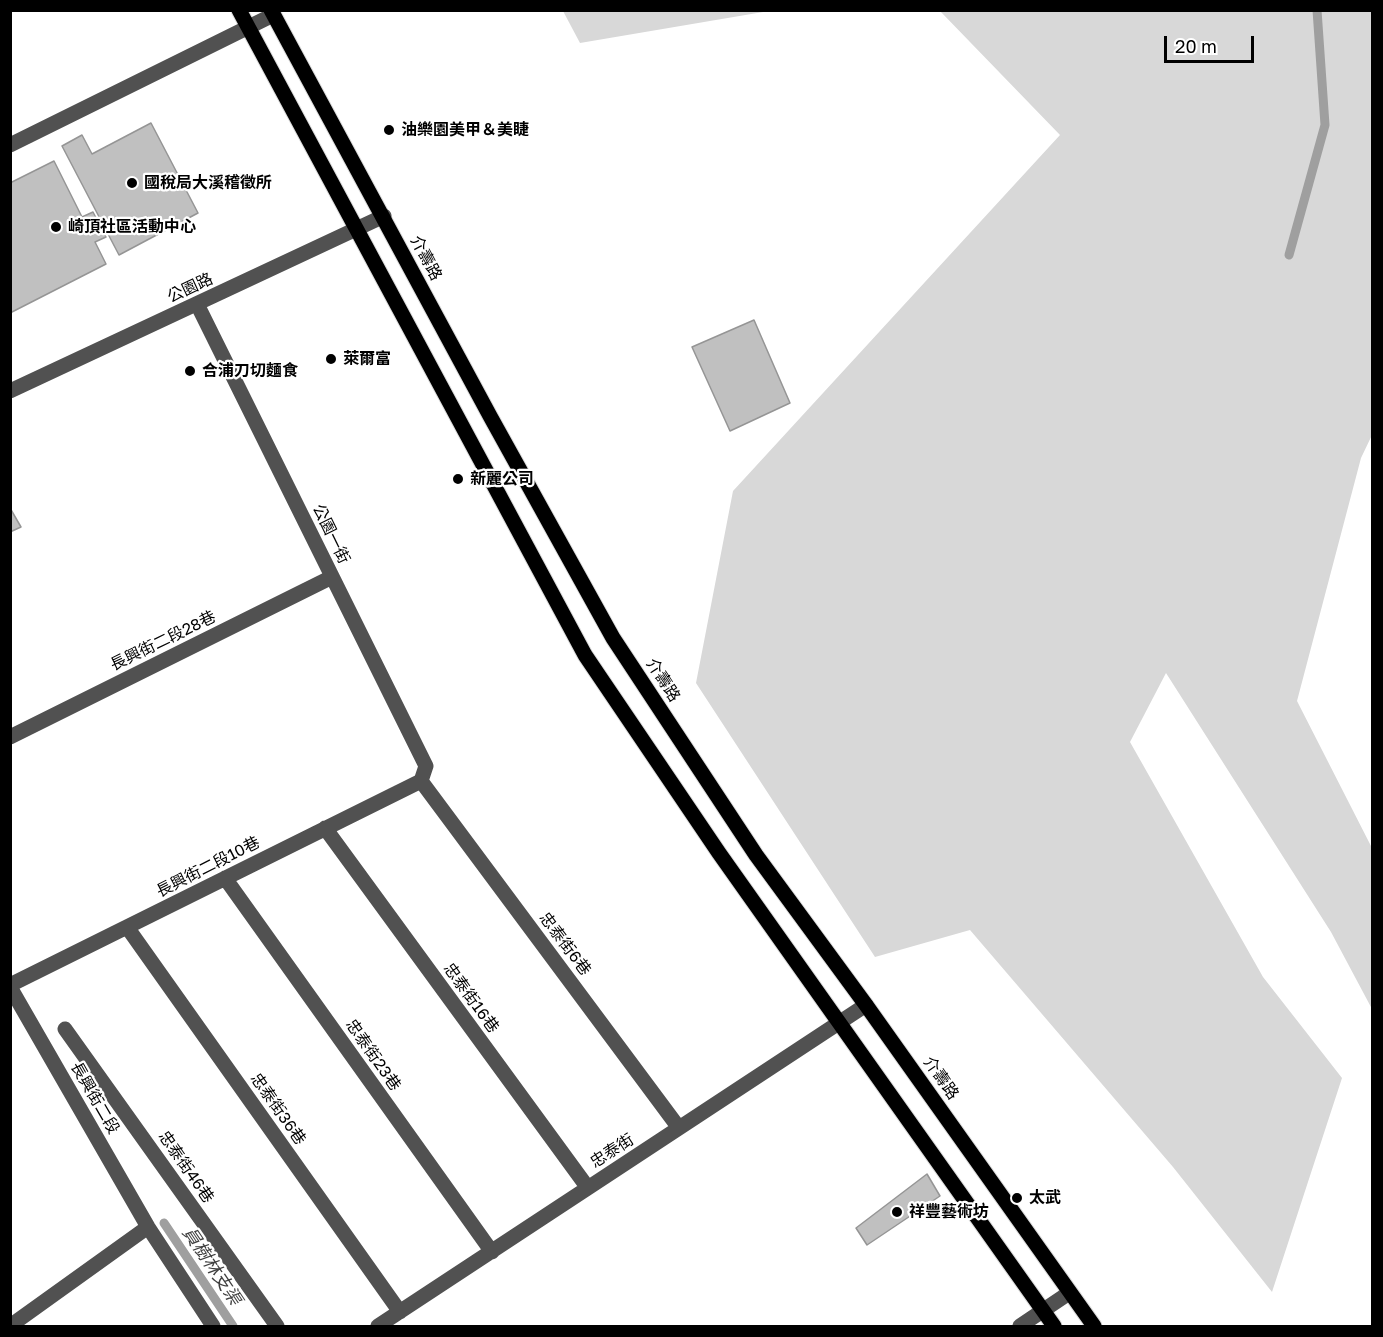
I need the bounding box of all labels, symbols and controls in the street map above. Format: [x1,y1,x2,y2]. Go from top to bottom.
scale bar [1167,24,1257,62]
text: 20 m [1175,35,1217,57]
place label: 油樂園美甲＆美睫 [401,120,529,140]
marker: 油樂園美甲＆美睫 [382,123,396,137]
place label: 國稅局大溪稽徵所 [144,173,272,193]
marker: 國稅局大溪稽徵所 [125,176,139,190]
place label: 崎頂社區活動中心 [68,217,196,237]
marker: 崎頂社區活動中心 [49,220,63,234]
street label: 介壽路 [406,232,446,284]
street label: 公園路 [164,269,216,307]
place label: 萊爾富 [343,349,391,369]
marker: 萊爾富 [324,352,338,366]
place label: 合浦刀切麵食 [202,361,298,381]
marker: 合浦刀切麵食 [183,364,197,378]
place label: 新麗公司 [470,469,534,489]
marker: 新麗公司 [451,472,465,486]
street label: 公園一街 [308,501,354,567]
street label: 長興街二段28巷 [107,607,219,675]
street label: 介壽路 [642,655,684,705]
street label: 長興街二段10巷 [153,833,263,901]
street label: 忠泰街6巷 [535,909,595,979]
street label: 忠泰街16巷 [439,959,503,1037]
street label: 忠泰街23巷 [341,1016,405,1094]
street label: 介壽路 [919,1053,963,1103]
street label: 長興街二段 [67,1059,123,1137]
street label: 忠泰街36巷 [246,1069,310,1149]
street label: 忠泰街46巷 [154,1127,218,1207]
street label: 忠泰街 [587,1130,637,1172]
place label: 太武 [1029,1188,1061,1208]
marker: 太武 [1010,1191,1024,1205]
place label: 祥豐藝術坊 [909,1202,989,1222]
marker: 祥豐藝術坊 [890,1205,904,1219]
water label: 員樹林支渠 [178,1223,246,1309]

